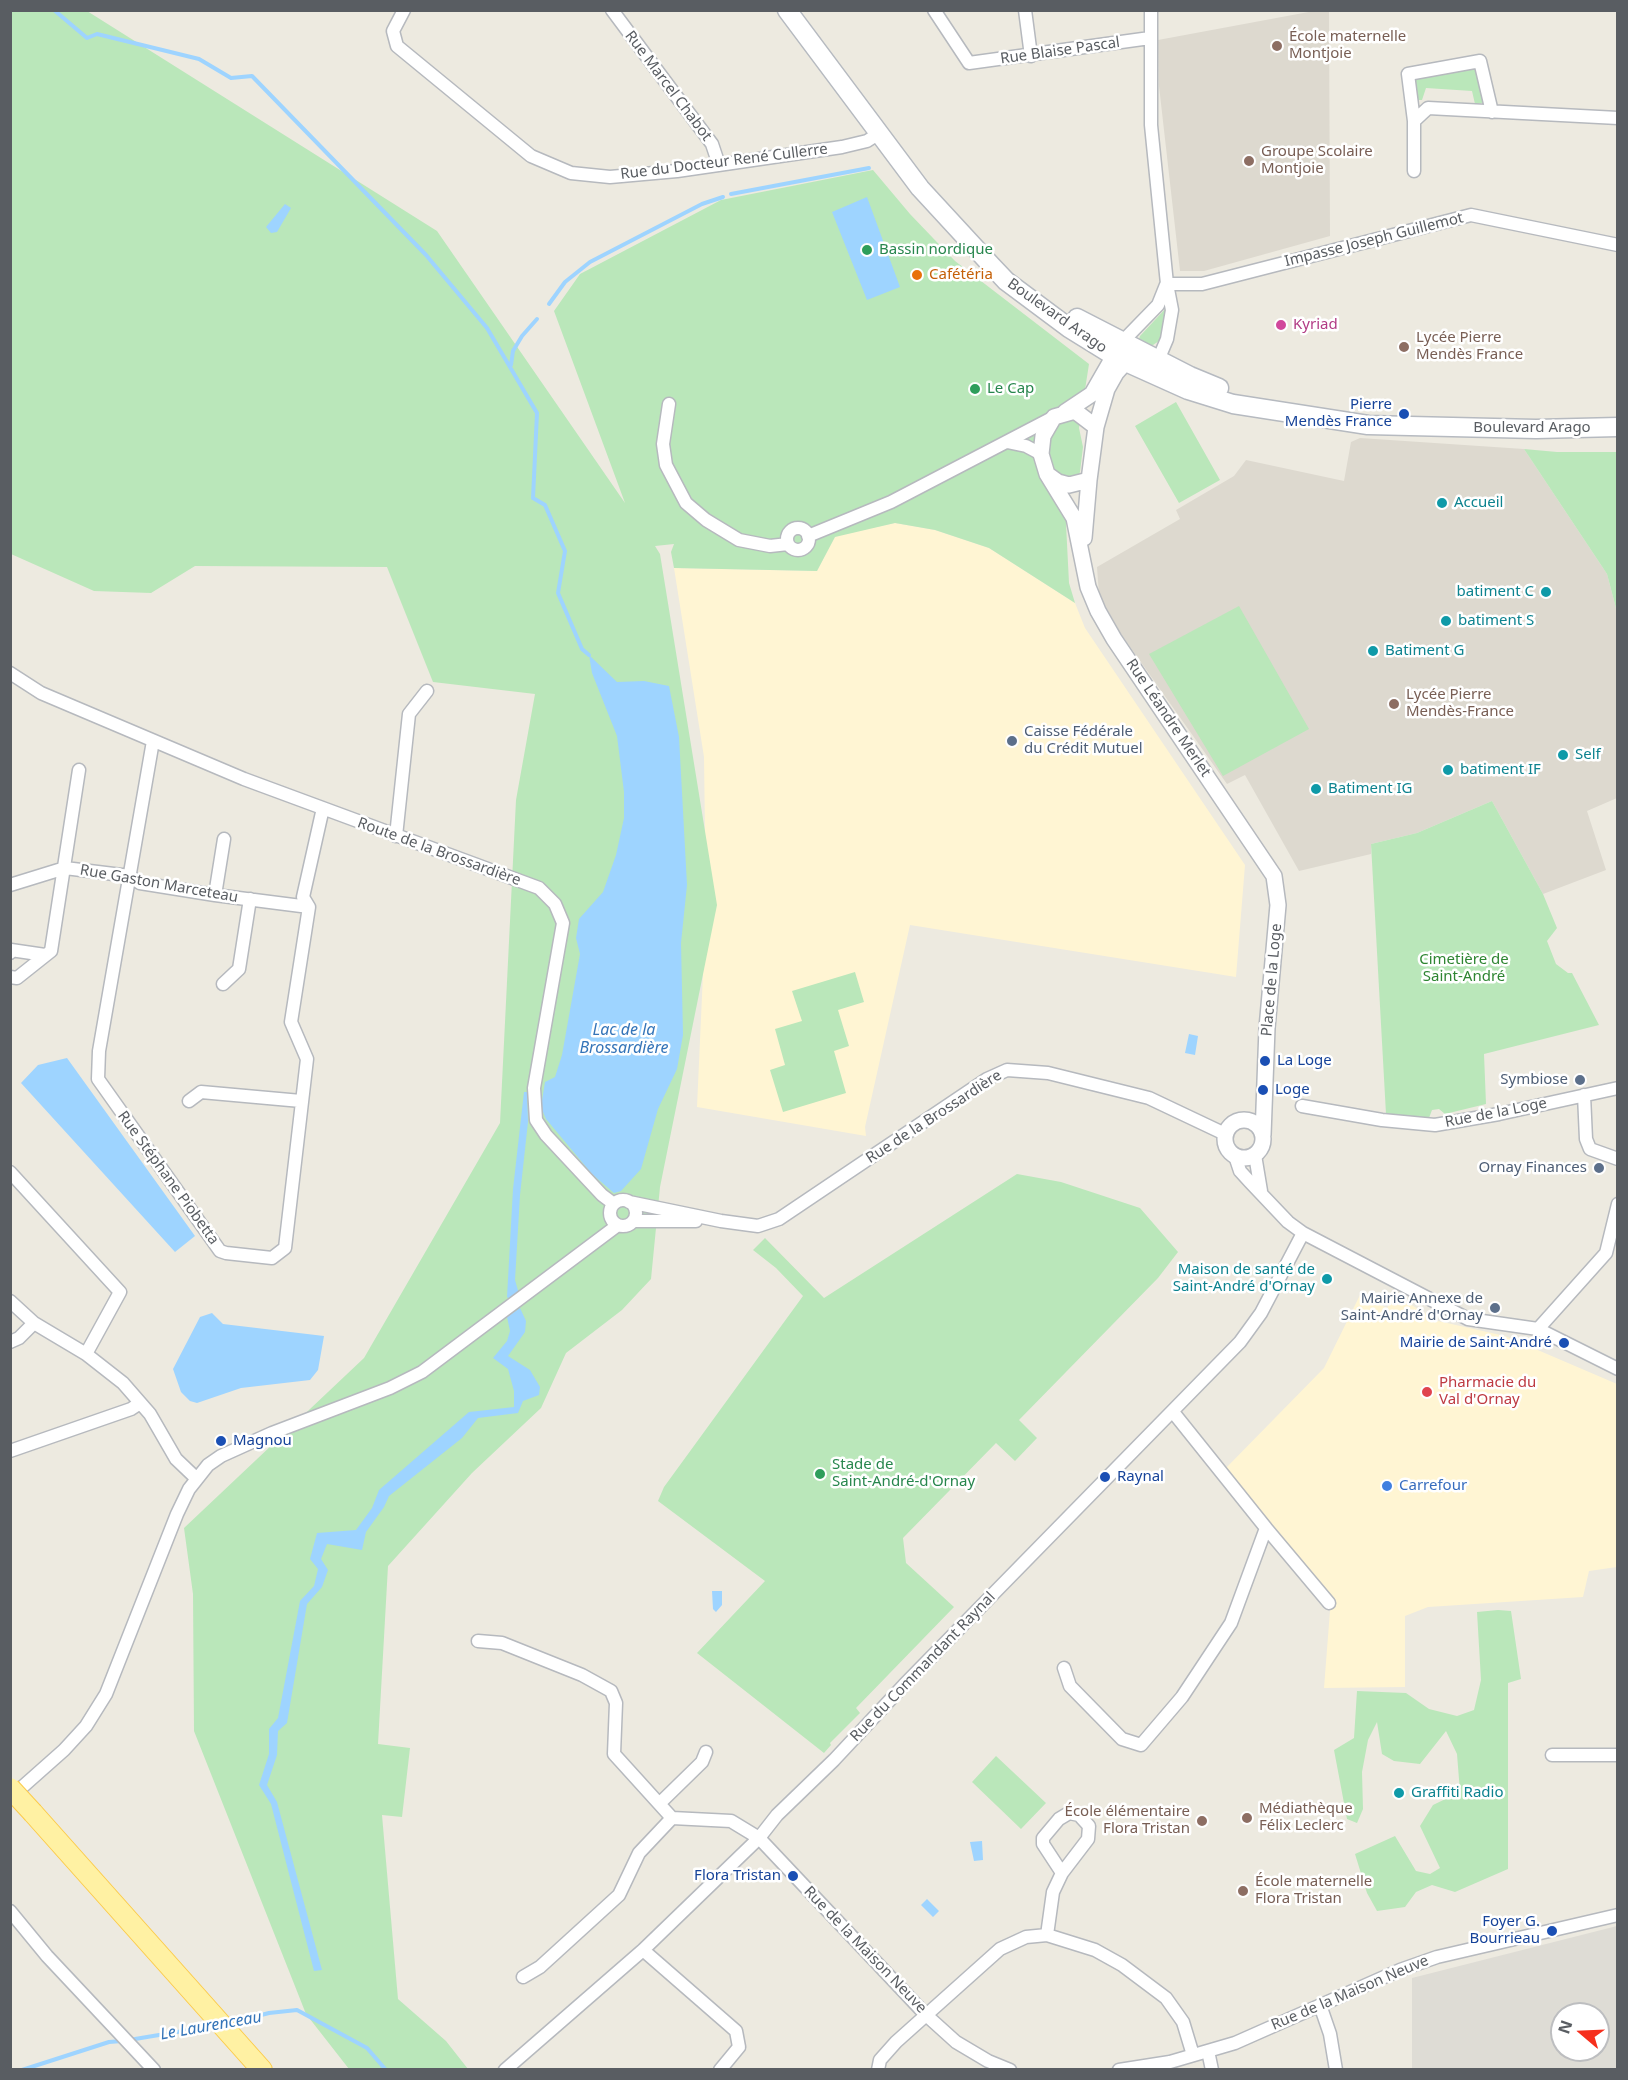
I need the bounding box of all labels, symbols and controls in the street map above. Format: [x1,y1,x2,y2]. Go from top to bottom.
street label: Rue Marcel Chabot [621,27,715,145]
place label: École maternelle Montjoie [1289,28,1406,63]
street label: Rue Blaise Pascal [999,34,1121,68]
marker: École maternelle Montjoie [1270,39,1284,53]
street label: Rue du Docteur René Cullerre [619,140,829,184]
place label: Groupe Scolaire Montjoie [1261,143,1373,178]
marker: Groupe Scolaire Montjoie [1242,154,1256,168]
street label: Impasse Joseph Guillemot [1283,209,1465,271]
place label: Bassin nordique [879,241,993,259]
marker: Bassin nordique [860,243,874,257]
place label: Cafétéria [929,266,993,284]
marker: Cafétéria [910,268,924,282]
street label: Boulevard Arago [1004,275,1110,357]
place label: Kyriad [1293,316,1338,334]
marker: Kyriad [1274,318,1288,332]
place label: Lycée Pierre Mendès France [1416,329,1523,364]
marker: Lycée Pierre Mendès France [1397,340,1411,354]
place label: Le Cap [987,380,1034,398]
marker: Le Cap [968,382,982,396]
place label: Pierre Mendès France [1285,396,1392,431]
marker: Pierre Mendès France [1397,407,1411,421]
street label: Boulevard Arago [1473,419,1591,437]
place label: Accueil [1454,494,1503,512]
marker: Accueil [1435,496,1449,510]
place label: batiment C [1457,583,1534,601]
marker: batiment C [1539,585,1553,599]
place label: batiment S [1458,612,1534,630]
marker: batiment S [1439,614,1453,628]
place label: Batiment G [1385,642,1464,660]
marker: Batiment G [1366,644,1380,658]
street label: Rue Léandre Merlet [1122,656,1214,780]
place label: Lycée Pierre Mendès-France [1406,686,1514,721]
marker: Lycée Pierre Mendès-France [1387,697,1401,711]
place label: Caisse Fédérale du Crédit Mutuel [1024,723,1143,758]
marker: Caisse Fédérale du Crédit Mutuel [1005,734,1019,748]
place label: Self [1575,746,1601,764]
marker: Self [1556,748,1570,762]
place label: batiment IF [1460,761,1541,779]
marker: batiment IF [1441,763,1455,777]
place label: Batiment IG [1328,780,1413,798]
marker: Batiment IG [1309,782,1323,796]
street label: Route de la Brossardière [355,814,523,890]
street label: Rue Gaston Marceteau [79,861,239,907]
street label: Place de la Loge [1258,923,1286,1037]
park label: Cimetière de Saint-André [1419,951,1509,986]
water label: Lac de la Brossardière [579,1020,669,1058]
place label: La Loge [1277,1052,1332,1070]
marker: La Loge [1258,1054,1272,1068]
street label: Rue de la Brossardière [863,1066,1005,1168]
place label: Symbiose [1500,1071,1568,1089]
marker: Symbiose [1573,1073,1587,1087]
place label: Loge [1275,1081,1310,1099]
marker: Loge [1256,1083,1270,1097]
street label: Rue de la Loge [1444,1094,1548,1132]
street label: Rue Stéphane Piobetta [114,1108,222,1248]
place label: Ornay Finances [1478,1159,1587,1177]
marker: Ornay Finances [1592,1161,1606,1175]
place label: Maison de santé de Saint-André d'Ornay [1173,1261,1315,1296]
marker: Maison de santé de Saint-André d'Ornay [1320,1272,1334,1286]
place label: Mairie Annexe de Saint-André d'Ornay [1341,1290,1483,1325]
marker: Mairie Annexe de Saint-André d'Ornay [1488,1301,1502,1315]
place label: Mairie de Saint-André [1400,1334,1552,1352]
marker: Mairie de Saint-André [1557,1336,1571,1350]
place label: Pharmacie du Val d'Ornay [1439,1374,1536,1409]
marker: Pharmacie du Val d'Ornay [1420,1385,1434,1399]
place label: Magnou [233,1432,292,1450]
marker: Magnou [214,1434,228,1448]
place label: Stade de Saint-André-d'Ornay [832,1456,975,1491]
marker: Stade de Saint-André-d'Ornay [813,1467,827,1481]
place label: Raynal [1117,1468,1164,1486]
marker: Raynal [1098,1470,1112,1484]
place label: Carrefour [1399,1477,1467,1495]
marker: Carrefour [1380,1479,1394,1493]
street label: Rue du Commandant Raynal [847,1589,999,1745]
place label: Graffiti Radio [1411,1784,1504,1802]
marker: Graffiti Radio [1392,1786,1406,1800]
place label: Médiathèque Félix Leclerc [1259,1800,1353,1835]
place label: École élémentaire Flora Tristan [1065,1803,1190,1838]
marker: Médiathèque Félix Leclerc [1240,1811,1254,1825]
marker: École élémentaire Flora Tristan [1195,1814,1209,1828]
place label: Flora Tristan [694,1867,781,1885]
marker: Flora Tristan [786,1869,800,1883]
place label: École maternelle Flora Tristan [1255,1873,1372,1908]
street label: Rue de la Maison Neuve [800,1883,930,2017]
marker: École maternelle Flora Tristan [1236,1884,1250,1898]
place label: Foyer G. Bourrieau [1470,1913,1540,1948]
marker: Foyer G. Bourrieau [1545,1924,1559,1938]
street label: Rue de la Maison Neuve [1269,1952,1431,2034]
north arrow [1550,2002,1610,2062]
water label: Le Laurenceau [159,2008,263,2044]
text: N [1552,2017,1577,2037]

